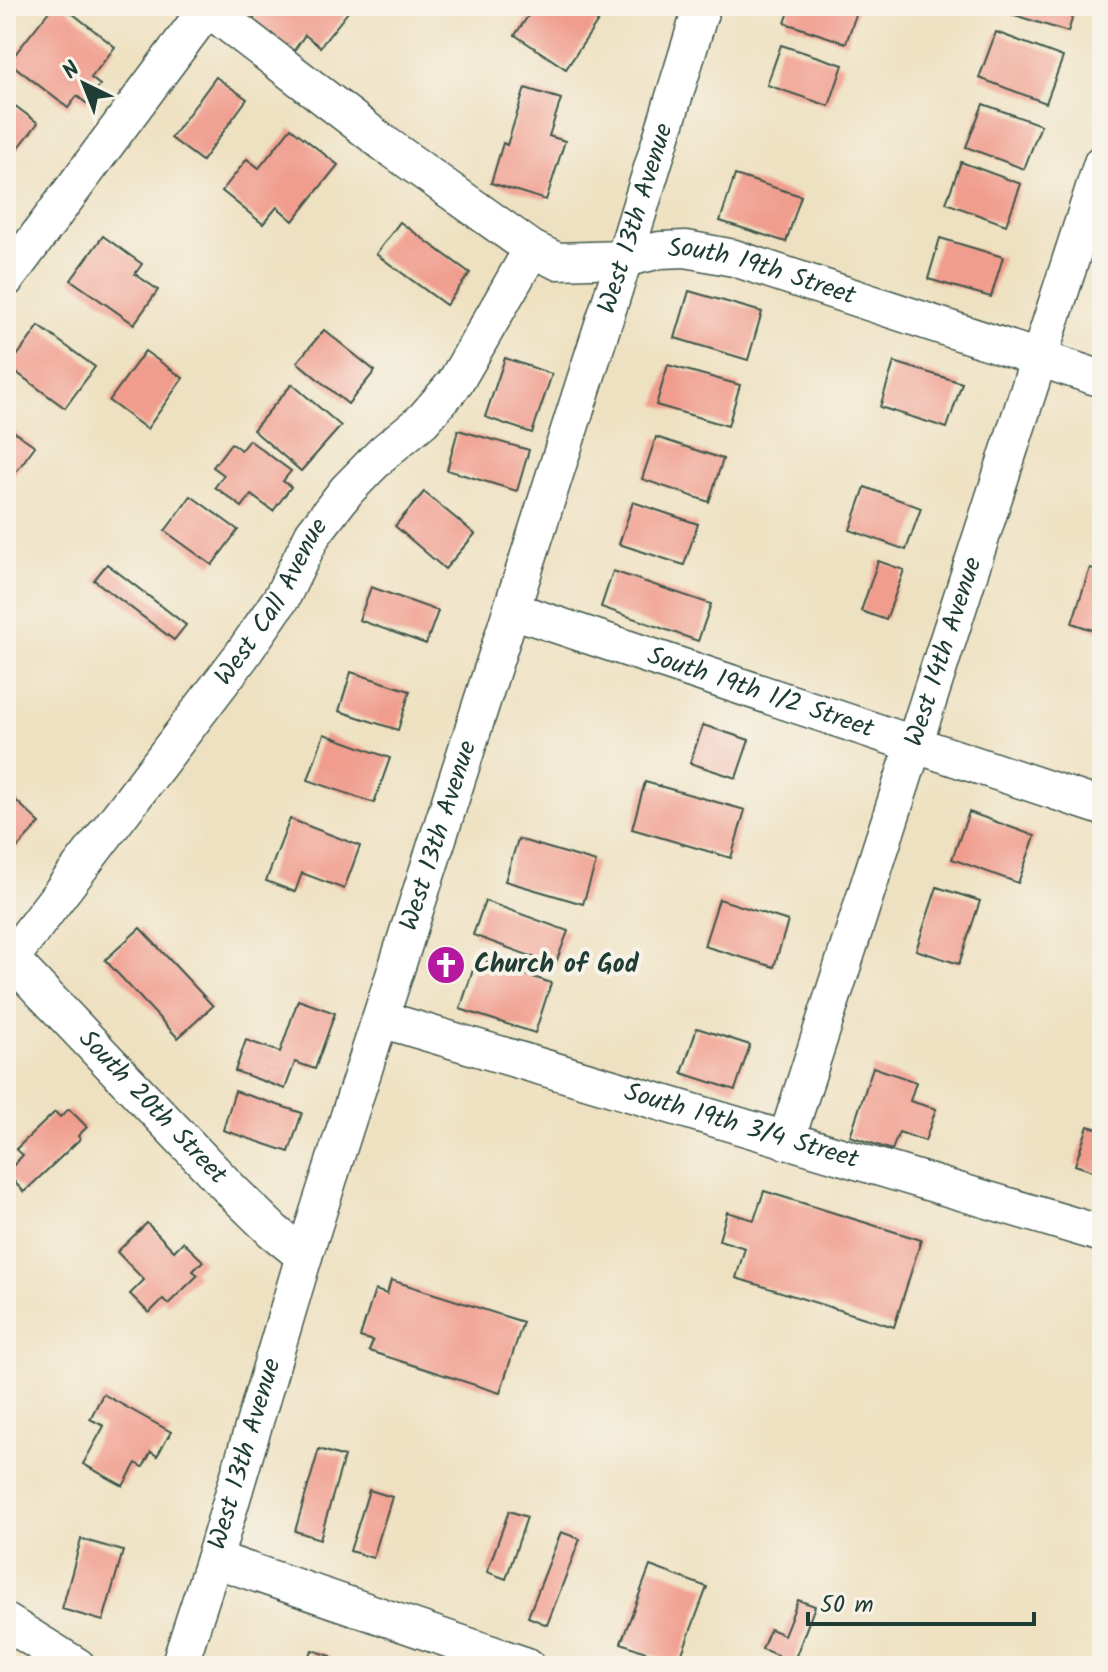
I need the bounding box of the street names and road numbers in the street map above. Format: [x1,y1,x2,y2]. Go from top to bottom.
street label: West 13th Avenue [587,118,686,319]
street label: South 19th Street [667,228,862,318]
street label: West Call Avenue [204,508,340,695]
street label: West 14th Avenue [894,551,994,752]
street label: South 19th 1/2 Street [642,636,880,751]
street label: West 13th Avenue [389,735,489,936]
street label: South 20th Street [68,1020,238,1195]
street label: South 19th 3/4 Street [619,1072,864,1182]
street label: West 13th Avenue [197,1353,294,1555]

